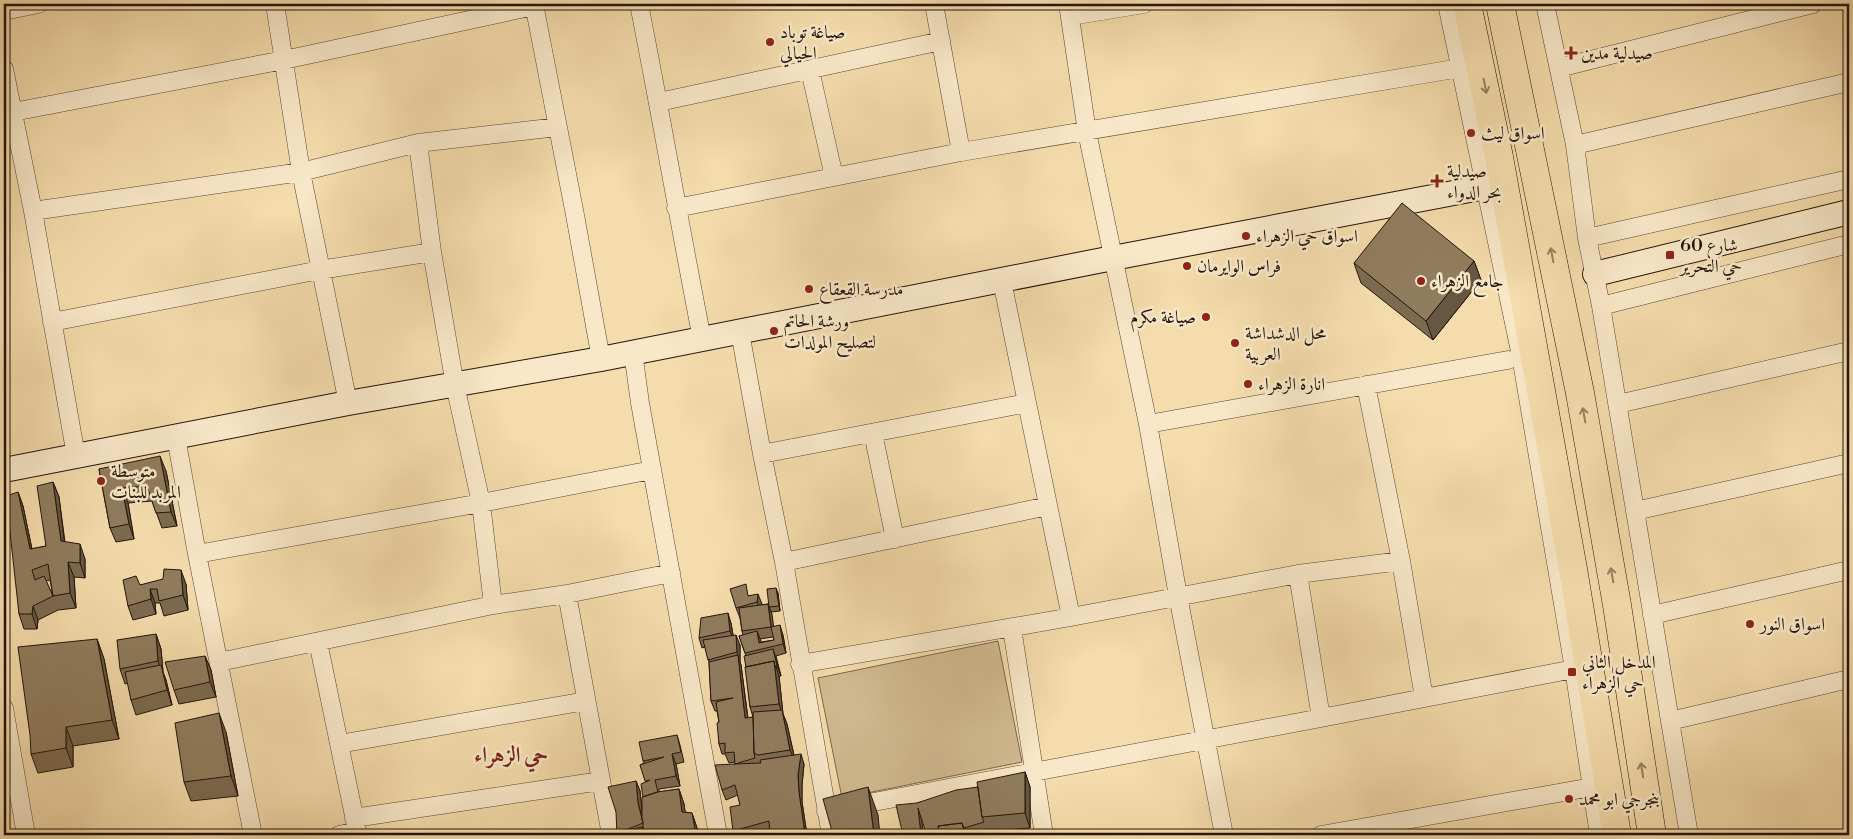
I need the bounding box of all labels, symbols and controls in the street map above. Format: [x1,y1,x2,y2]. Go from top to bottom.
place label: صياغة توباد الحيالي [780,21,845,68]
marker: صياغة توباد الحيالي [764,36,776,48]
place label: صيدلية مدين [1581,42,1653,65]
marker: صيدلية مدين [1565,47,1577,59]
one-way arrow [1480,77,1490,93]
place label: اسواق ليث [1481,122,1545,145]
marker: اسواق ليث [1465,127,1477,139]
place label: صيدلية بحر الدواء [1447,160,1502,204]
marker: صيدلية بحر الدواء [1431,175,1443,187]
place label: اسواق حي الزهراء [1256,225,1358,251]
marker: اسواق حي الزهراء [1240,230,1252,242]
place label: شارع 60 حي التحرير [1678,234,1742,281]
one-way arrow [1547,248,1557,264]
marker: شارع 60 حي التحرير [1664,249,1676,261]
place label: فراس الوايرمان [1197,255,1281,278]
marker: فراس الوايرمان [1181,260,1193,272]
place label: جامع الزهراء [1431,270,1504,297]
marker: جامع الزهراء [1415,275,1427,287]
place label: مدرسة القعقاع [819,278,904,304]
marker: مدرسة القعقاع [803,283,815,295]
place label: صياغة مكرم [1130,306,1196,333]
place label: ورشة الحاتم لتصليح المولدات [784,310,876,358]
marker: صياغة مكرم [1200,311,1212,323]
place label: محل الدشداشة العربية [1245,322,1326,366]
marker: ورشة الحاتم لتصليح المولدات [768,325,780,337]
marker: محل الدشداشة العربية [1229,337,1241,349]
place label: انارة الزهراء [1258,373,1325,396]
marker: انارة الزهراء [1242,378,1254,390]
one-way arrow [1578,407,1588,423]
place label: متوسطة المربد للبنات [111,460,181,504]
marker: متوسطة المربد للبنات [95,475,107,487]
one-way arrow [1606,567,1616,583]
place label: اسواق النور [1758,613,1825,636]
marker: اسواق النور [1744,618,1756,630]
place label: المدخل الثاني حي الزهراء [1582,651,1656,698]
marker: المدخل الثاني حي الزهراء [1566,666,1578,678]
district label: حي الزهراء [474,742,548,773]
one-way arrow [1637,762,1647,778]
place label: بنجرجي ابو محمد [1579,788,1660,814]
marker: بنجرجي ابو محمد [1563,793,1575,805]

